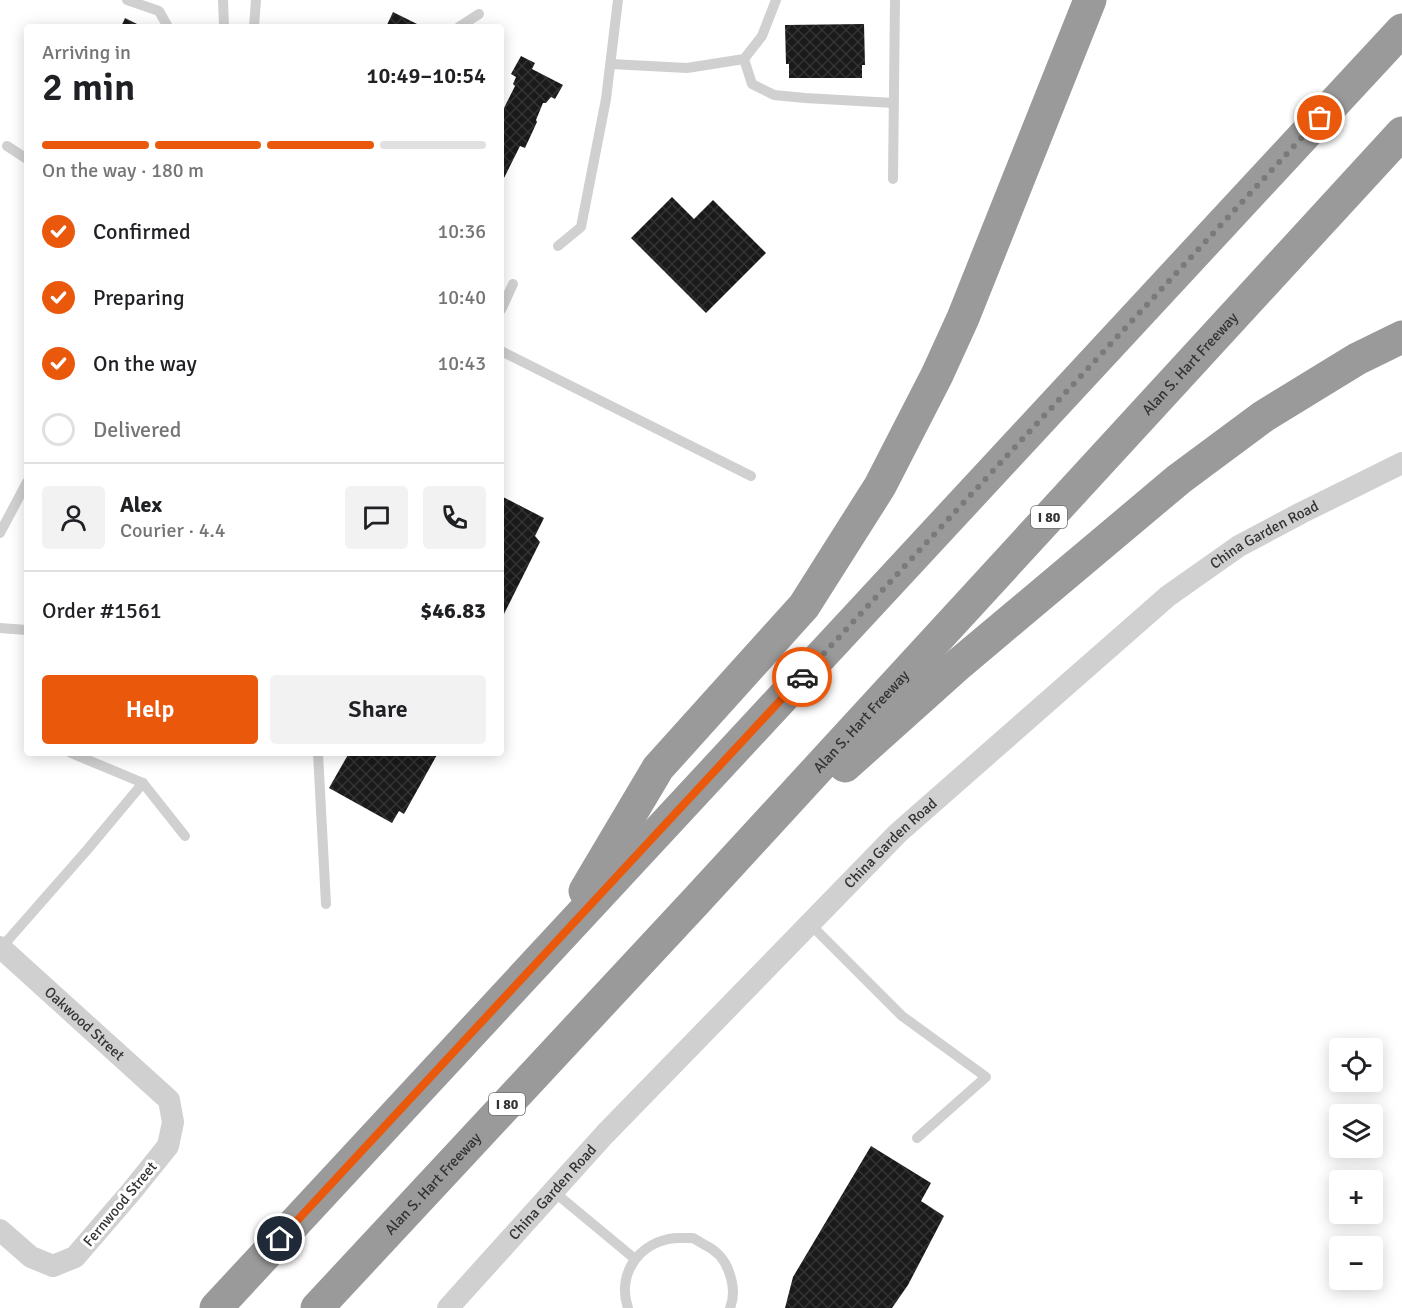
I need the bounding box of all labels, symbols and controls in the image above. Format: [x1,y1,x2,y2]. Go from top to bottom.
text: Arriving in [42,40,131,65]
text: 10:49–10:54 [367,62,486,89]
text: 2 min [42,63,135,111]
pin [1294,92,1345,143]
icon: bag [1303,101,1336,134]
text: On the way · 180 m [42,158,204,183]
icon: check [42,215,75,248]
text: Confirmed [93,218,191,245]
text: 10:36 [437,219,486,244]
icon: check [42,281,75,314]
text: Preparing [93,284,185,311]
text: 10:40 [437,285,486,310]
street label: Alan S. Hart Freeway [1138,309,1242,419]
icon: check [42,347,75,380]
text: On the way [93,350,197,377]
text: 10:43 [437,351,486,376]
text: Delivered [93,416,181,443]
button: person [42,486,105,549]
button: chat [345,486,408,549]
button: phone [423,486,486,549]
text: Alex [120,491,162,518]
street label: China Garden Road [1206,497,1321,573]
road number: I 80 [1031,506,1067,528]
text: Courier · 4.4 [120,518,226,543]
text: Order #1561 [42,597,162,624]
text: $46.83 [420,597,486,624]
courier [772,647,832,707]
icon: car [786,661,819,694]
street label: Alan S. Hart Freeway [809,666,913,777]
button: Help [42,675,258,744]
button: Share [270,675,486,744]
street label: China Garden Road [840,794,941,892]
street label: Oakwood Street [41,983,128,1064]
map controls [1329,1038,1383,1290]
button: locate [1329,1038,1383,1092]
road number: I 80 [489,1093,525,1115]
button: layers [1329,1104,1383,1158]
street label: Alan S. Hart Freeway [381,1129,485,1238]
street label: China Garden Road [505,1141,600,1244]
street label: Fernwood Street [79,1158,161,1250]
button: + [1329,1170,1383,1224]
pin [254,1213,305,1264]
icon: home [263,1222,296,1255]
button: − [1329,1236,1383,1290]

